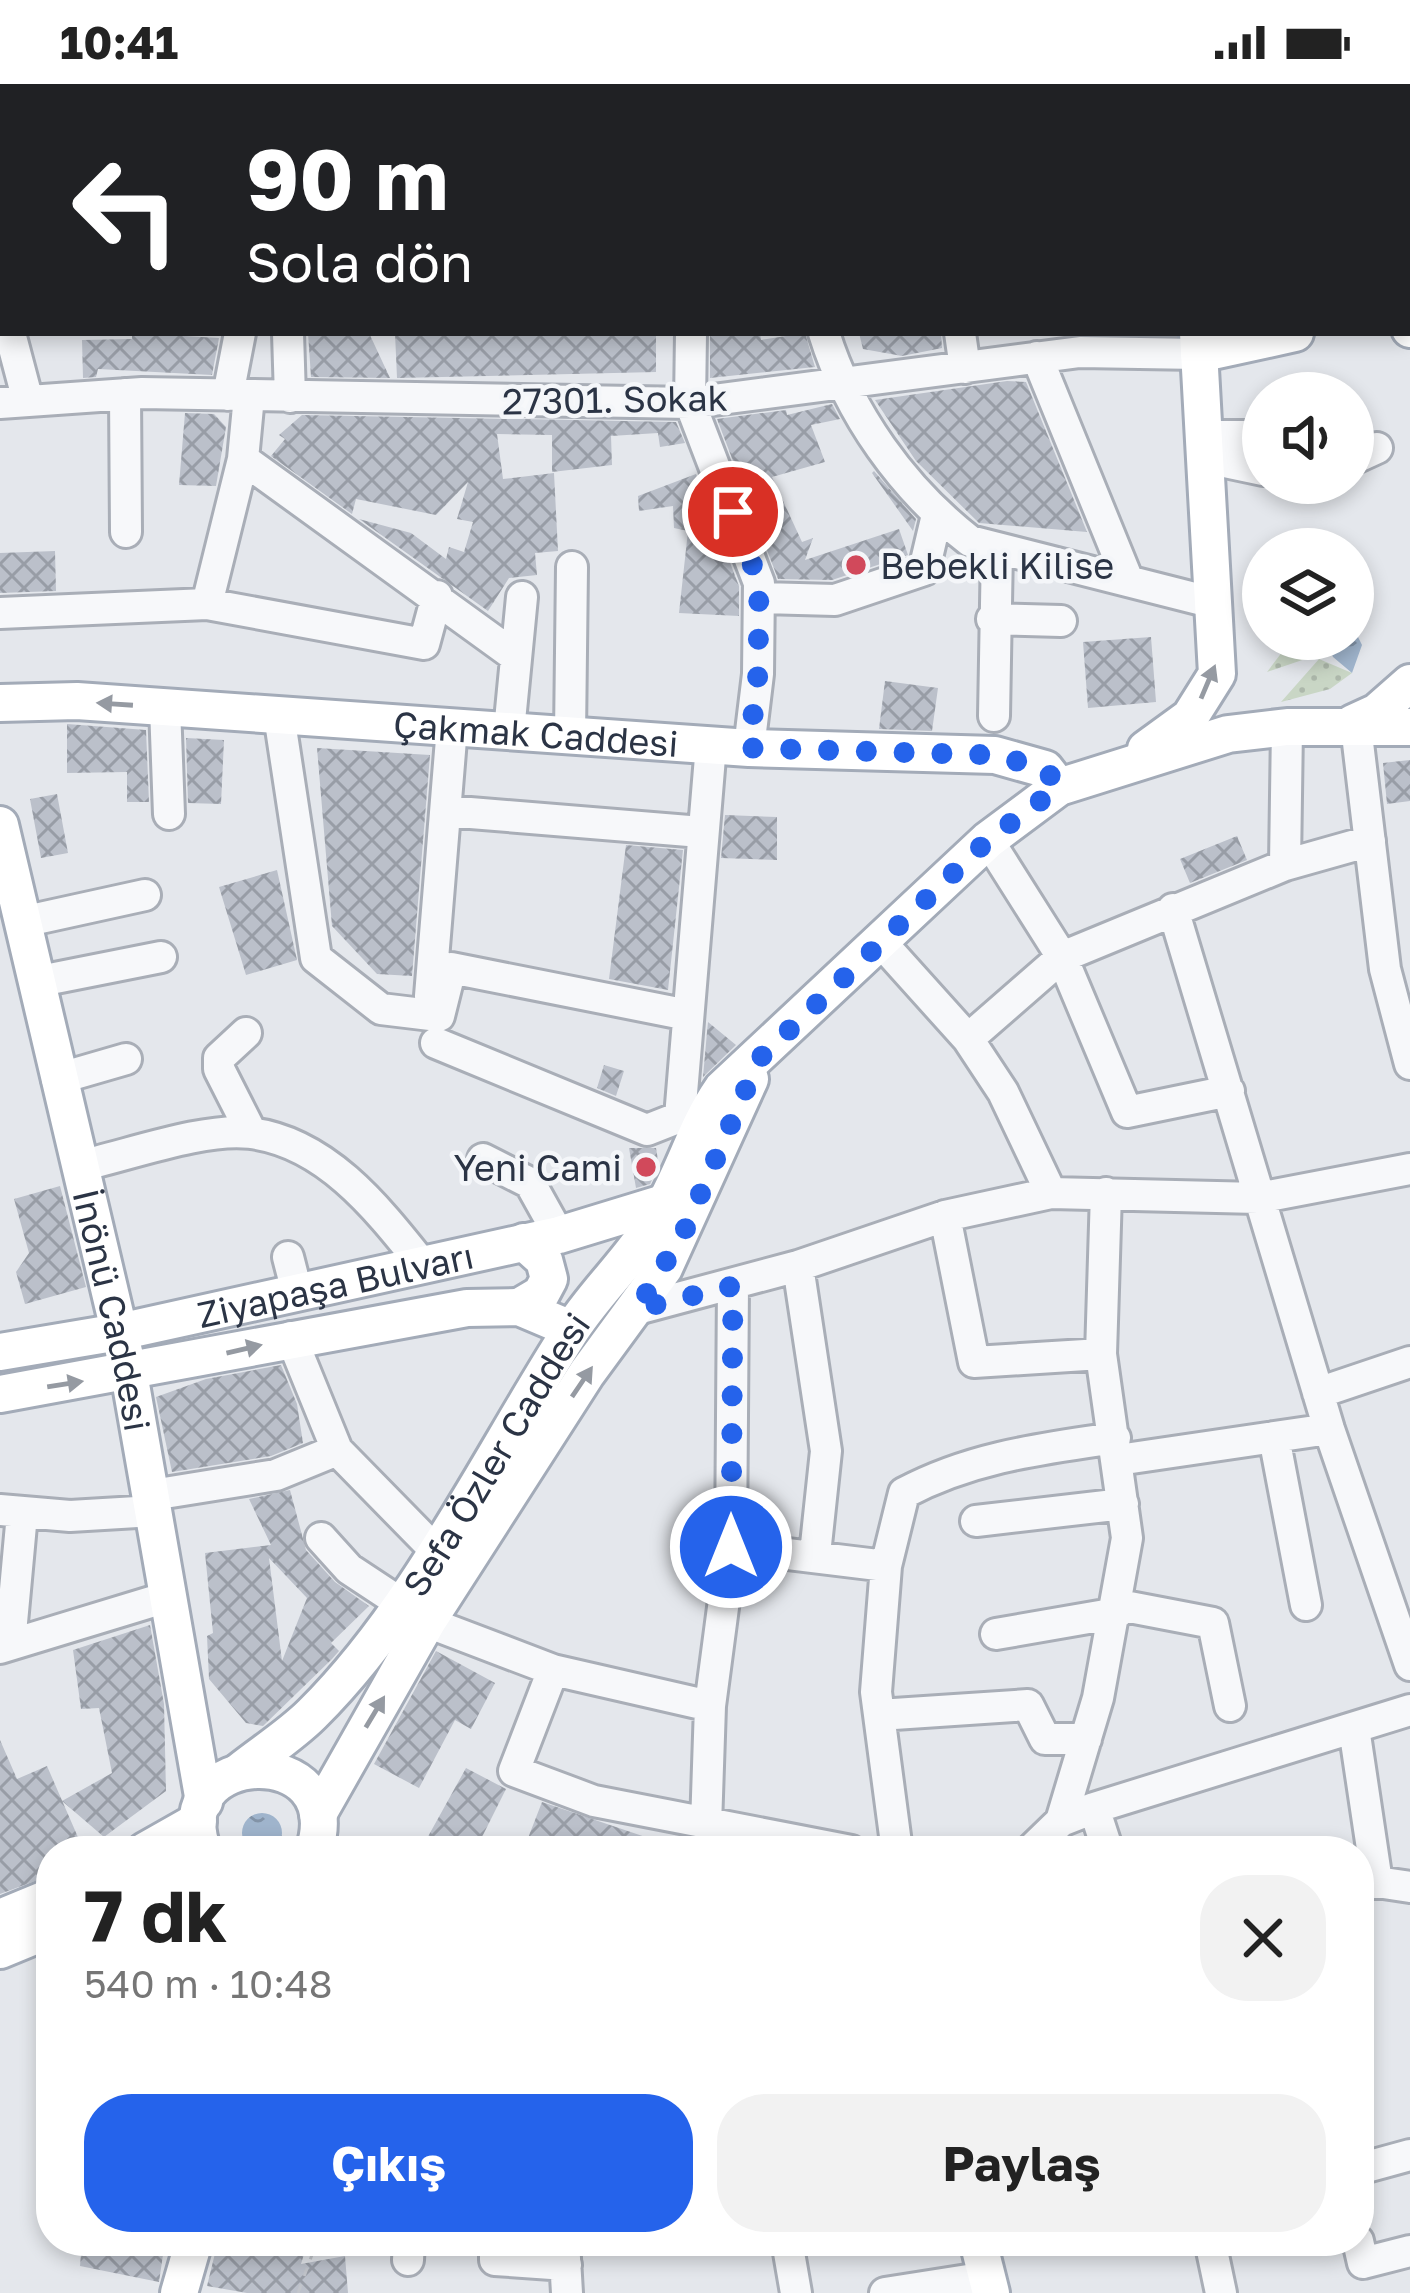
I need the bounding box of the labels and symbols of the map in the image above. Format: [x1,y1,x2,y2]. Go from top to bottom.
street label: 27301. Sokak [502,376,728,422]
pin [682,461,784,563]
place label: Bebekli Kilise [880,544,1114,587]
marker: Bebekli Kilise [843,552,869,578]
one-way arrow [1199,663,1219,699]
one-way arrow [95,694,133,713]
street label: Çakmak Caddesi [392,702,680,764]
place label: Yeni Cami [454,1146,622,1189]
marker: Yeni Cami [633,1154,659,1180]
street label: İnönü Caddesi [65,1185,160,1434]
street label: Ziyapaşa Bulvarı [193,1233,477,1336]
street label: Sefa Özler Caddesi [393,1304,598,1604]
one-way arrow [225,1339,262,1358]
one-way arrow [571,1365,593,1398]
one-way arrow [46,1374,84,1393]
position arrow [668,1484,794,1610]
one-way arrow [364,1695,385,1729]

